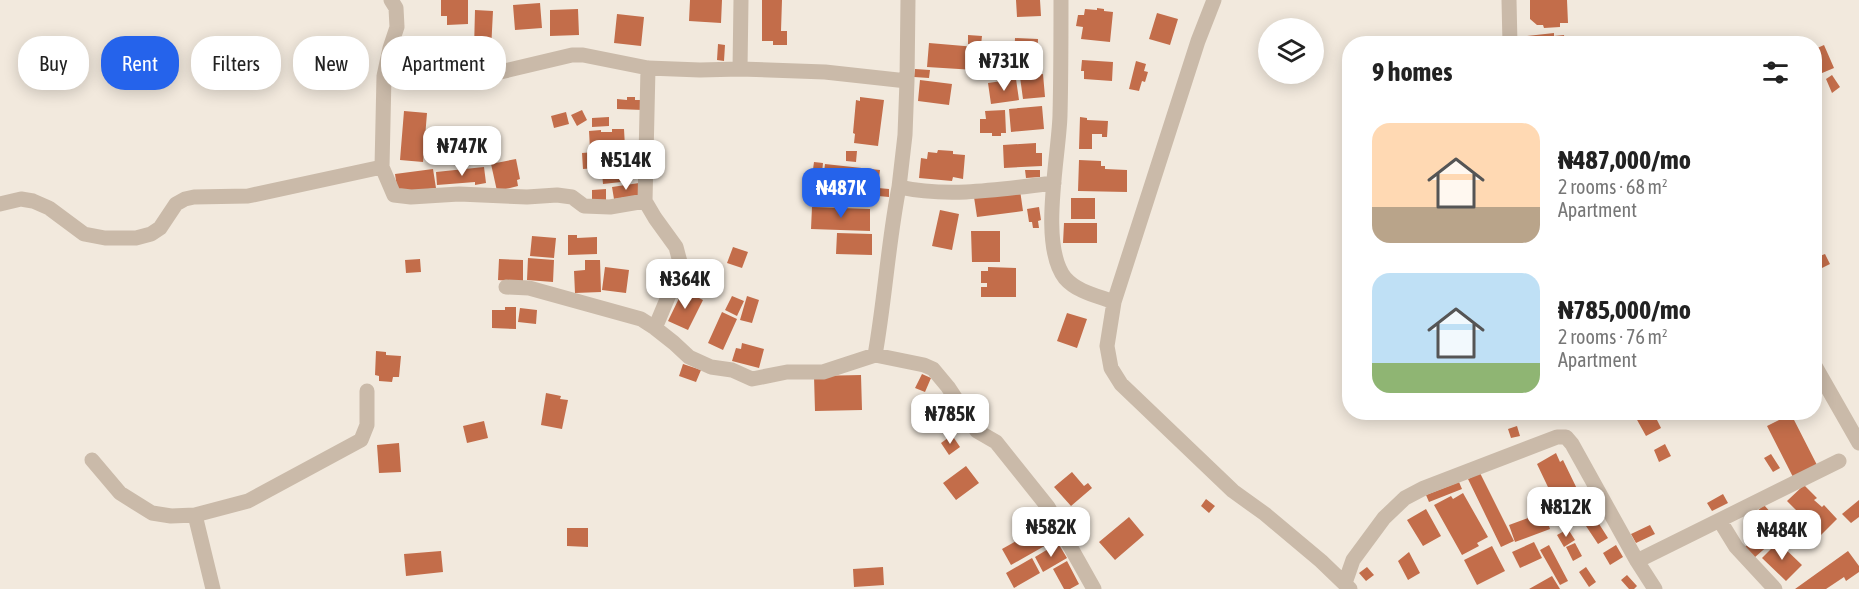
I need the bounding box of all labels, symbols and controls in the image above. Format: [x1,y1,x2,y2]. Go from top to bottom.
map controls [1258,18,1324,84]
button: layers [1258,18,1324,84]
chip: Buy [18,36,89,90]
chip: Rent [101,36,179,90]
chip: Filters [191,36,281,90]
chip: New [293,36,369,90]
chip: Apartment [381,36,506,90]
pin: ₦731K [962,41,1046,92]
text: ₦731K [979,49,1029,72]
icon: filters [1759,56,1792,89]
text: 9 homes [1372,57,1452,87]
pin: ₦747K [420,126,504,177]
text: ₦747K [437,134,487,157]
pin: ₦514K [584,140,668,191]
text: ₦487,000/mo [1558,145,1691,175]
icon: home [1420,147,1492,219]
text: ₦514K [601,148,651,171]
pin: ₦487K [799,168,883,219]
text: 2 rooms · 68 m² [1558,175,1668,198]
text: ₦487K [816,176,866,199]
text: Apartment [1558,198,1637,221]
pin: ₦364K [643,259,727,310]
text: ₦364K [660,267,710,290]
text: ₦785,000/mo [1558,295,1691,325]
icon: home [1420,297,1492,369]
text: 2 rooms · 76 m² [1558,325,1668,348]
text: Apartment [1558,348,1637,371]
pin: ₦785K [908,394,992,445]
text: ₦785K [925,402,975,425]
pin: ₦812K [1524,487,1608,538]
text: ₦812K [1541,495,1591,518]
pin: ₦582K [1009,507,1093,558]
pin: ₦484K [1740,510,1824,561]
text: ₦582K [1026,515,1076,538]
text: ₦484K [1757,518,1807,541]

